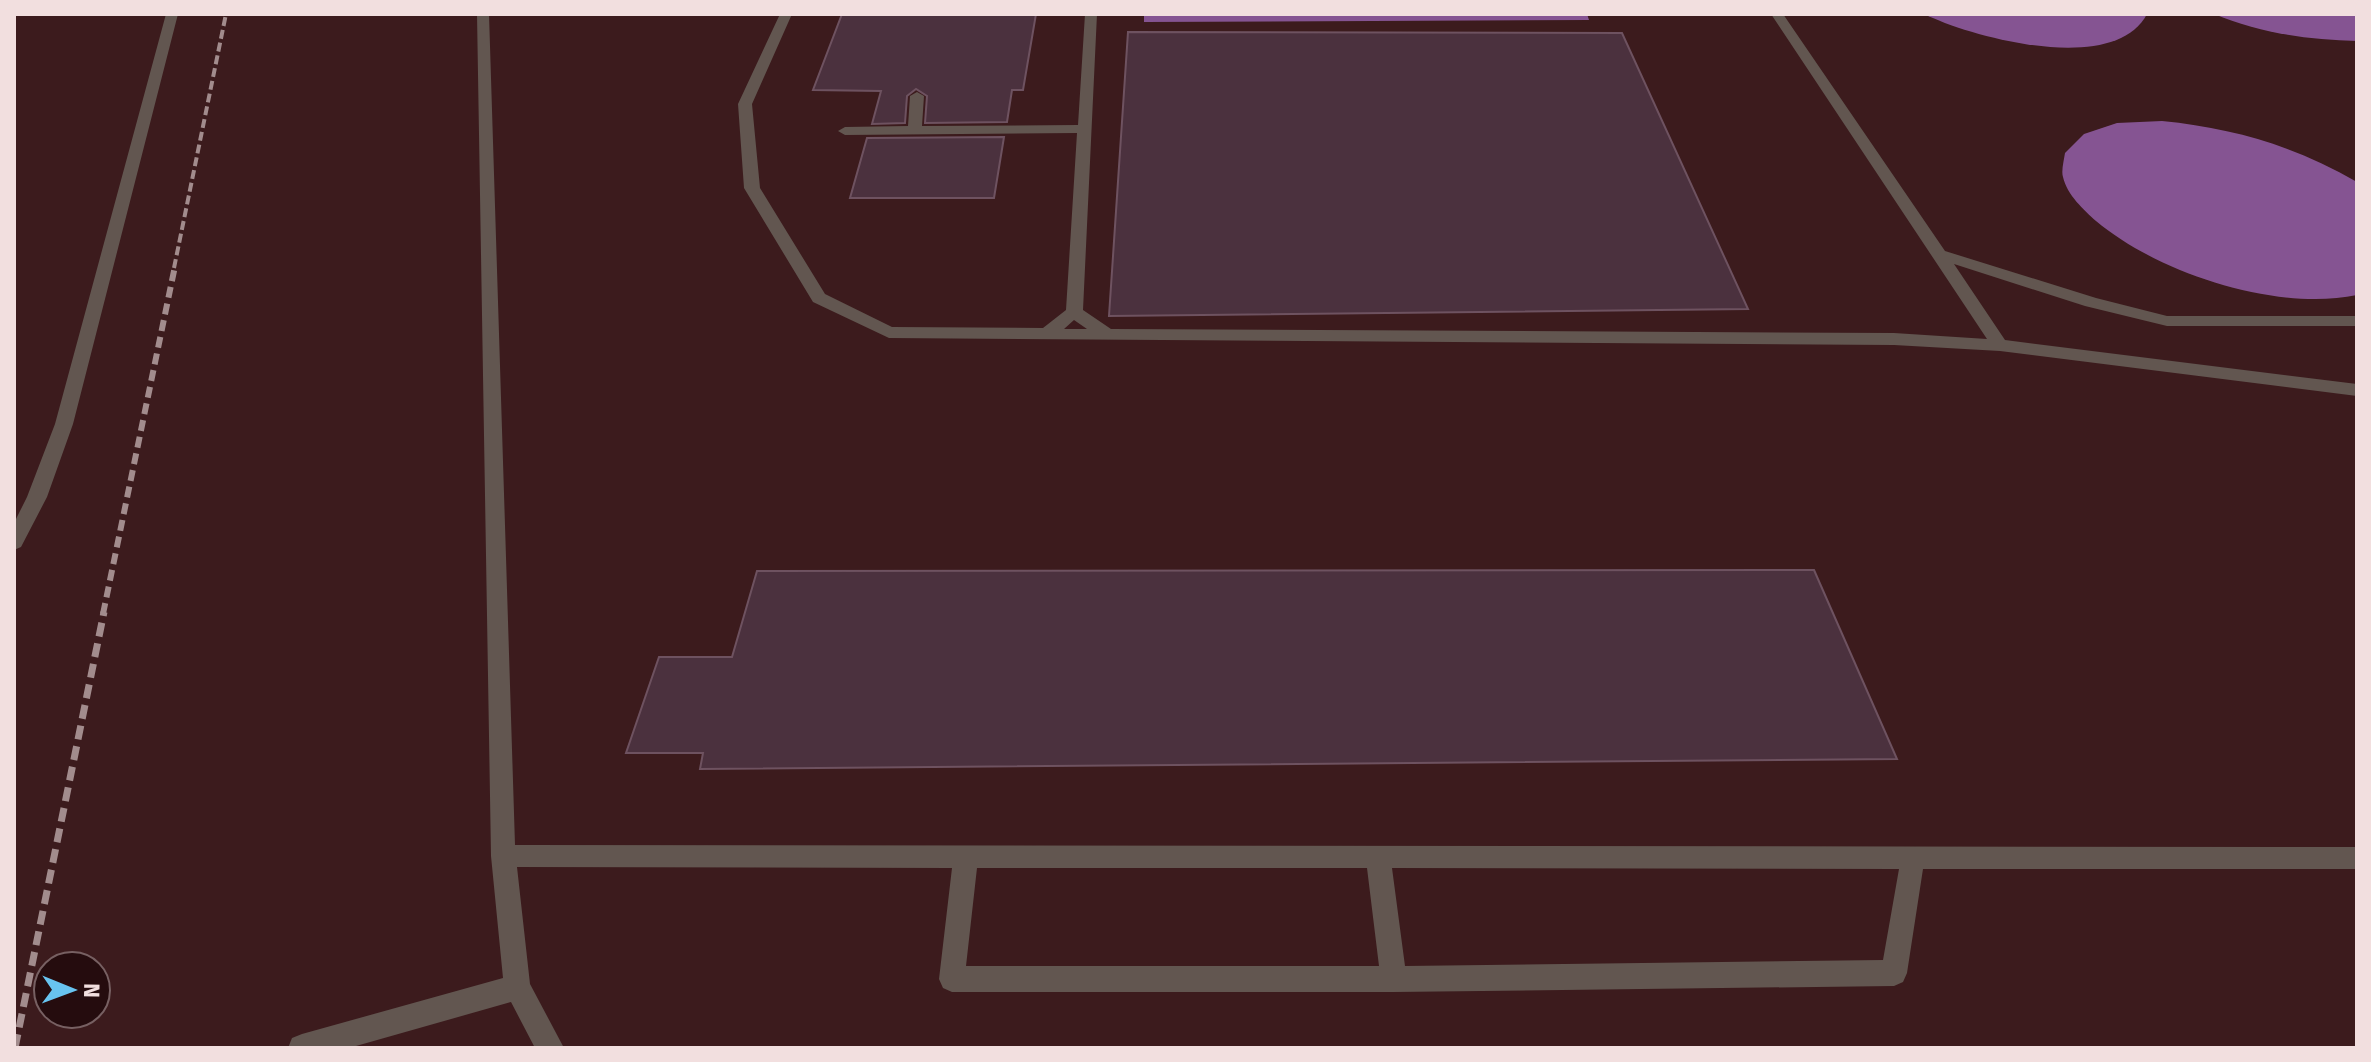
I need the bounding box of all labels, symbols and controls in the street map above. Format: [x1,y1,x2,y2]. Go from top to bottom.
north arrow [32,950,112,1030]
text: N [78,983,105,998]

